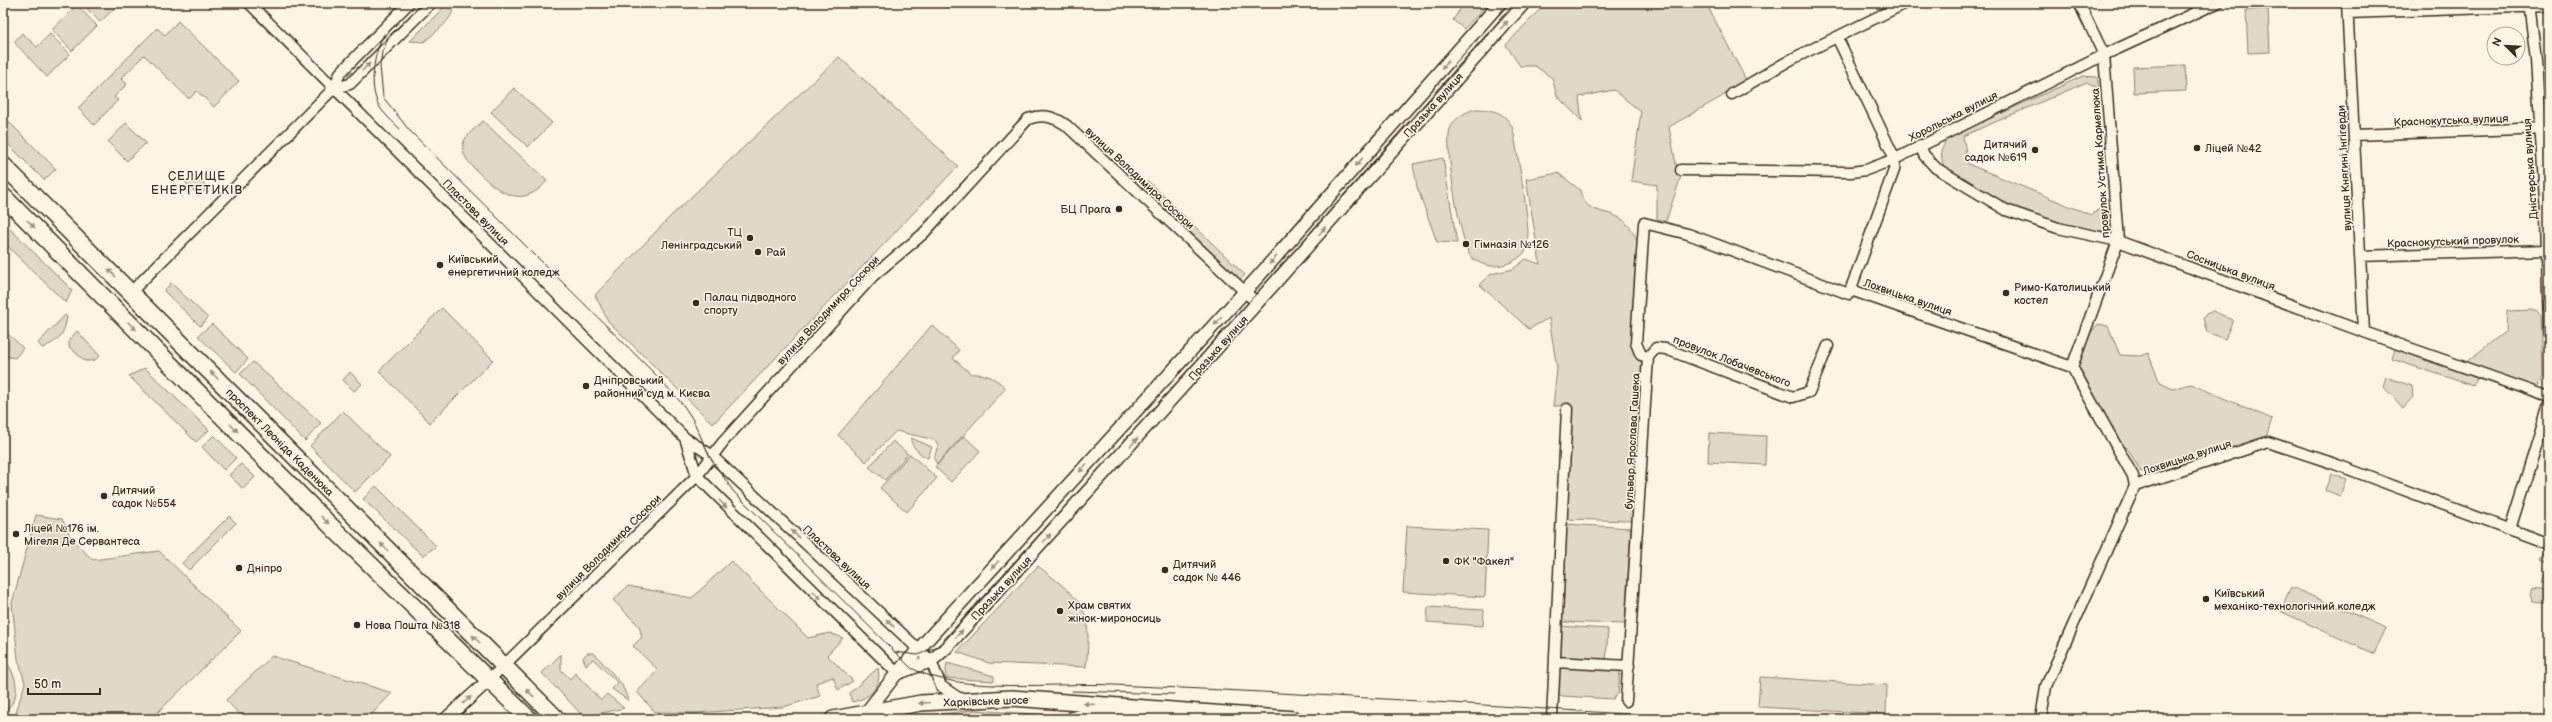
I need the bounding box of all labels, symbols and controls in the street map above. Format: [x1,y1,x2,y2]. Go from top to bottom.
one-way arrow [1500,19,1509,30]
north arrow [2486,26,2526,66]
text: N [2490,36,2505,49]
one-way arrow [1440,59,1449,70]
one-way arrow [361,62,371,72]
street label: Празька вулиця [1401,70,1466,140]
street label: провулок Устима Кармелюка [2089,87,2112,238]
street label: Хорольська вулиця [1907,88,2000,144]
street label: вулиця Княгині Інгігерди [2335,105,2354,231]
street label: Краснокутська вулиця [2393,112,2509,129]
street label: Дністерська вулиця [2520,118,2541,220]
street label: вулиця Володимира Сосюри [1083,124,1197,232]
place label: Дитячий садок №619 [1965,138,2027,164]
place label: Ліцей №42 [2204,142,2262,155]
marker: Ліцей №42 [2192,143,2202,153]
marker: Дитячий садок №619 [2030,145,2040,155]
one-way arrow [1354,157,1363,168]
district label: СЕЛИЩЕ ЕНЕРГЕТИКІВ [151,169,243,198]
street label: Пластова вулиця [440,177,511,248]
place label: БЦ Прага [1061,203,1111,216]
marker: БЦ Прага [1114,204,1124,214]
one-way arrow [26,219,35,229]
place label: ТЦ Ленінградський [660,226,743,252]
one-way arrow [1317,226,1326,235]
marker: ТЦ Ленінградський [745,233,755,243]
street label: Краснокутський провулок [2387,233,2519,250]
place label: Гімназія №126 [1474,238,1549,251]
marker: Гімназія №126 [1461,239,1471,249]
place label: Рай [766,246,786,259]
marker: Рай [753,247,763,257]
street label: Сосницька вулиця [2185,248,2277,293]
place label: Київський енергетичний коледж [448,253,560,279]
street label: вулиця Володимира Сосюри [774,253,882,367]
one-way arrow [1268,255,1278,265]
marker: Київський енергетичний коледж [435,260,445,270]
one-way arrow [107,268,117,278]
street label: Лохвицька вулиця [1861,276,1954,319]
place label: Римо-Католицький костел [2014,281,2111,307]
marker: Римо-Католицький костел [2001,288,2011,298]
place label: Палац підводного спорту [704,291,797,317]
marker: Палац підводного спорту [691,298,701,308]
street label: Празька вулиця [1186,313,1251,383]
one-way arrow [1213,316,1223,326]
one-way arrow [127,321,137,331]
street label: провулок Лобачевського [1671,333,1793,390]
one-way arrow [209,370,219,380]
street label: бульвар Ярослава Гашека [1622,372,1643,510]
place label: Дніпровський районний суд м. Києва [594,374,711,400]
marker: Дніпровський районний суд м. Києва [581,381,591,391]
street label: проспект Леоніда Каденюка [223,386,337,499]
one-way arrow [229,423,239,433]
one-way arrow [1129,437,1138,447]
street label: Лохвицька вулиця [2140,437,2233,478]
one-way arrow [1078,463,1087,473]
place label: Дитячий садок №554 [112,484,177,510]
marker: Дитячий садок №554 [99,491,109,501]
street label: вулиця Володимира Сосюри [553,492,664,603]
one-way arrow [719,499,728,509]
one-way arrow [320,515,330,525]
place label: Ліцей №176 ім. Мігеля Де Сервантеса [23,522,140,548]
street label: Пластова вулиця [800,523,873,592]
marker: Ліцей №176 ім. Мігеля Де Сервантеса [11,529,21,539]
one-way arrow [790,529,800,538]
one-way arrow [1042,533,1051,544]
one-way arrow [379,542,389,552]
street label: Празька вулиця [968,554,1034,623]
place label: ФК "Факел" [1454,555,1514,568]
marker: ФК "Факел" [1441,556,1451,566]
place label: Дитячий садок № 446 [1173,558,1241,584]
one-way arrow [991,559,1000,570]
place label: Дніпро [247,562,282,575]
marker: Дніпро [234,563,244,573]
marker: Дитячий садок № 446 [1160,565,1170,575]
place label: Київський механіко-технологічний коледж [2214,587,2376,613]
one-way arrow [812,590,822,599]
marker: Київський механіко-технологічний коледж [2201,594,2211,604]
place label: Храм святих жінок-мироносиць [1068,599,1162,625]
marker: Храм святих жінок-мироносиць [1055,606,1065,616]
one-way arrow [885,618,895,628]
place label: Нова Пошта №318 [365,619,460,632]
marker: Нова Пошта №318 [352,620,362,630]
one-way arrow [954,629,963,639]
one-way arrow [471,634,480,644]
scale bar [28,670,100,696]
text: 50 m [34,677,61,692]
one-way arrow [525,688,535,698]
street label: Харківське шосе [943,694,1029,709]
one-way arrow [462,696,471,705]
one-way arrow [918,700,930,707]
one-way arrow [1083,700,1095,707]

